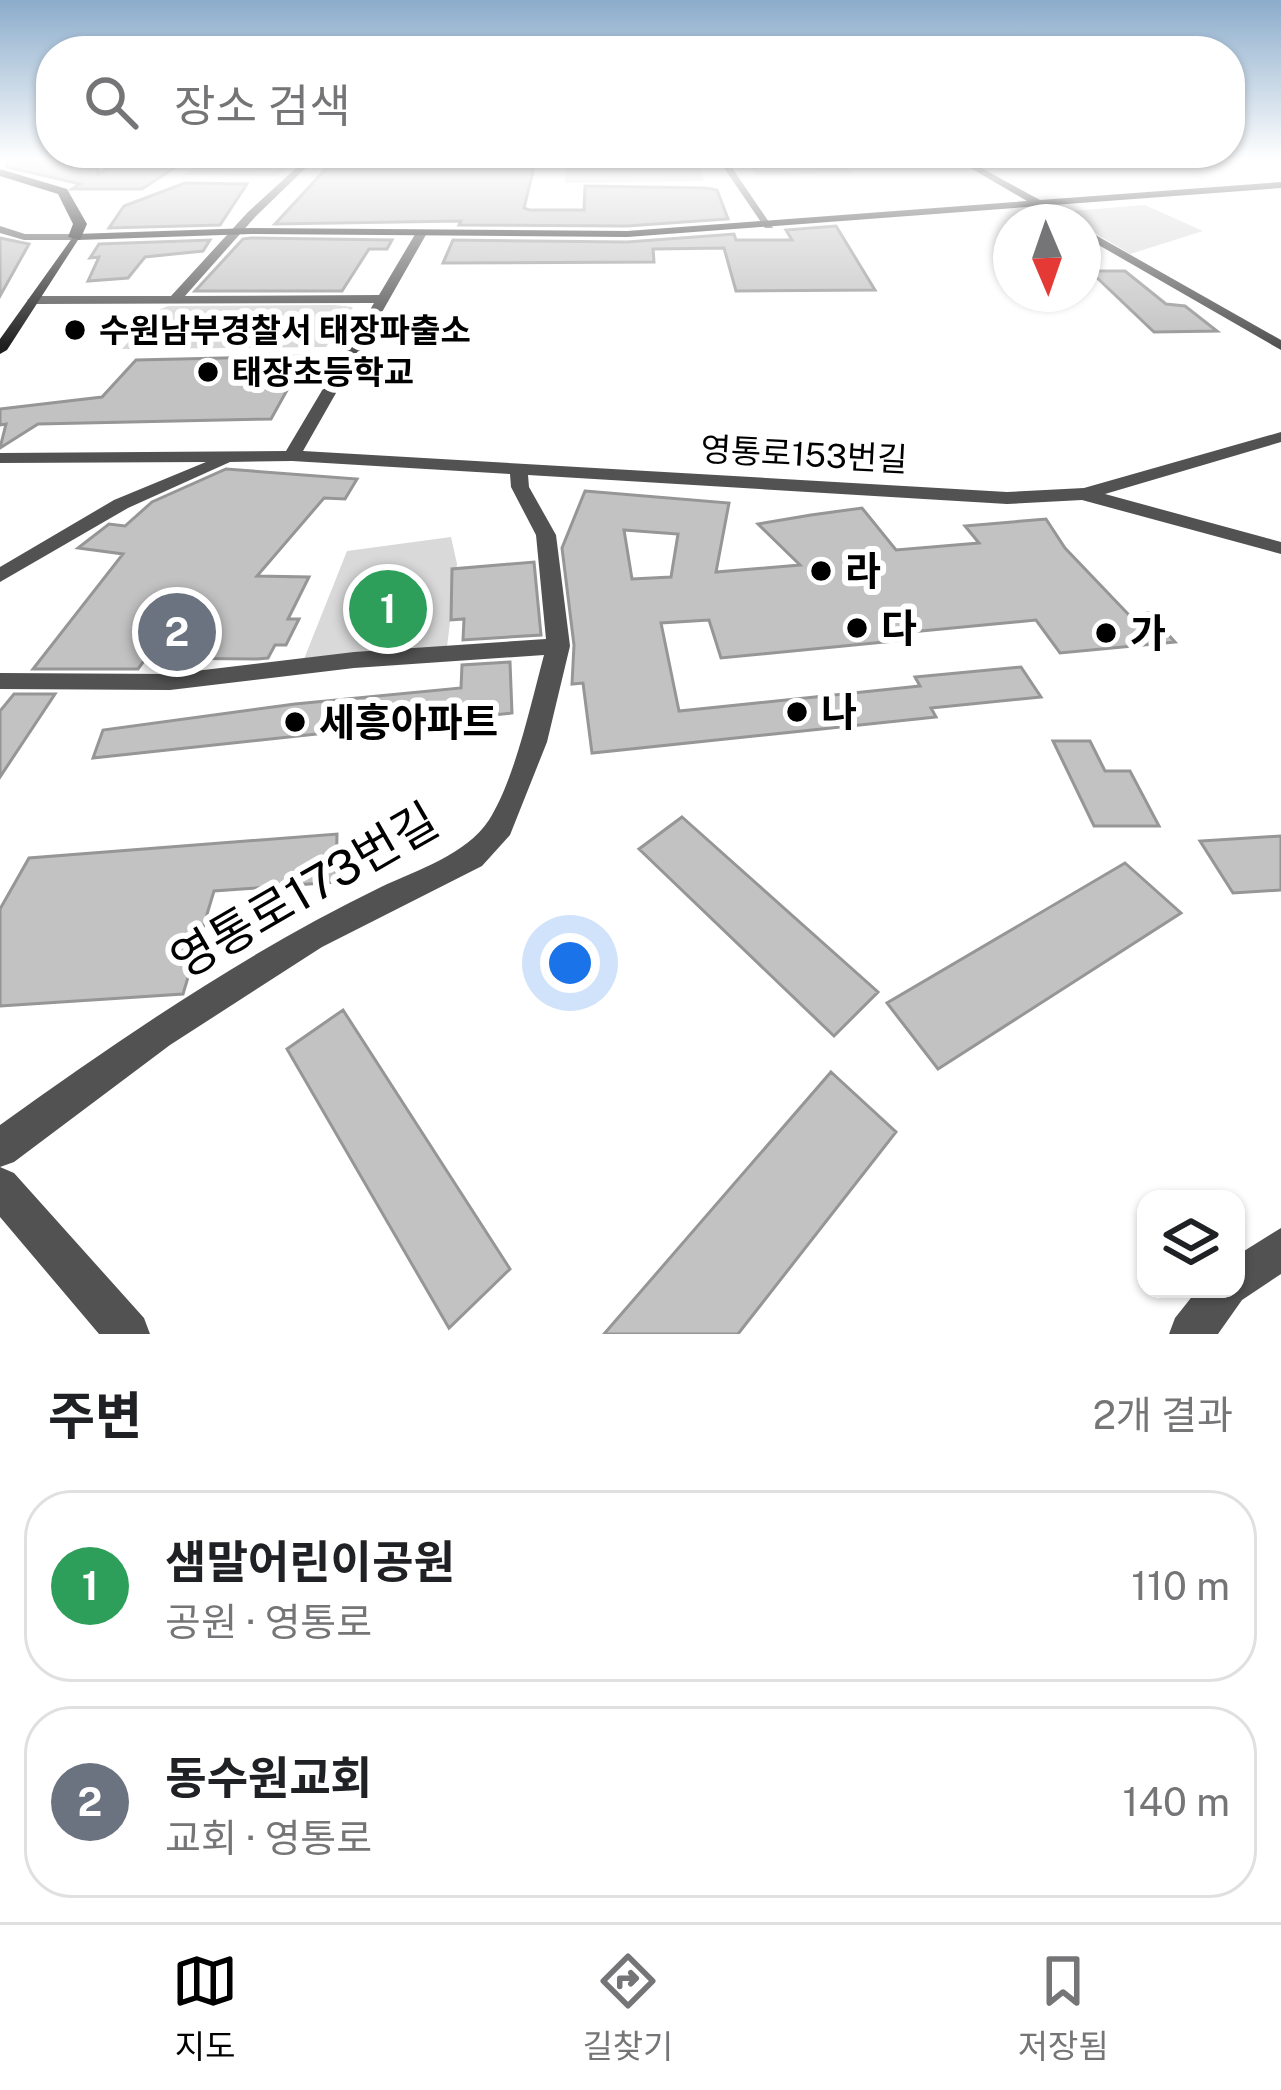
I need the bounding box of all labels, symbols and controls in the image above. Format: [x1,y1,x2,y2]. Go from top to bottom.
search box [36,36,1245,168]
icon: search [78,69,144,135]
text: 장소 검색 [174,79,351,132]
north arrow [993,204,1101,312]
place label: 수원남부경찰서 태장파출소 [99,311,471,349]
marker: 수원남부경찰서 태장파출소 [62,317,88,343]
place label: 태장초등학교 [232,353,414,391]
marker: 태장초등학교 [195,359,221,385]
street label: 영통로153번길 [700,430,908,478]
place label: 라 [845,548,881,594]
marker: 라 [808,558,834,584]
pin: 1 [349,564,427,654]
pin: 2 [138,587,216,677]
place label: 다 [881,605,917,651]
place label: 가 [1130,610,1166,656]
marker: 다 [844,615,870,641]
marker: 가 [1093,620,1119,646]
place label: 나 [821,689,857,735]
place label: 세흥아파트 [319,699,498,745]
marker: 나 [784,699,810,725]
marker: 세흥아파트 [282,709,308,735]
street label: 영통로173번길 [161,791,447,989]
your location [540,933,600,993]
map controls [1137,1190,1245,1298]
button: layers [1137,1190,1245,1298]
text: 주변 [48,1386,142,1445]
text: 2개 결과 [1093,1392,1233,1438]
text: 샘말어린이공원 [165,1535,455,1588]
text: 1 [82,1563,98,1609]
text: 110 m [1131,1563,1230,1609]
text: 공원 · 영통로 [165,1599,372,1645]
text: 동수원교회 [165,1751,372,1804]
text: 2 [78,1779,102,1825]
text: 140 m [1123,1779,1230,1825]
text: 교회 · 영통로 [165,1815,372,1861]
tab: 지도 [172,1948,238,2068]
tab: 길찾기 [582,1948,673,2068]
tab: 저장됨 [1018,1948,1109,2068]

